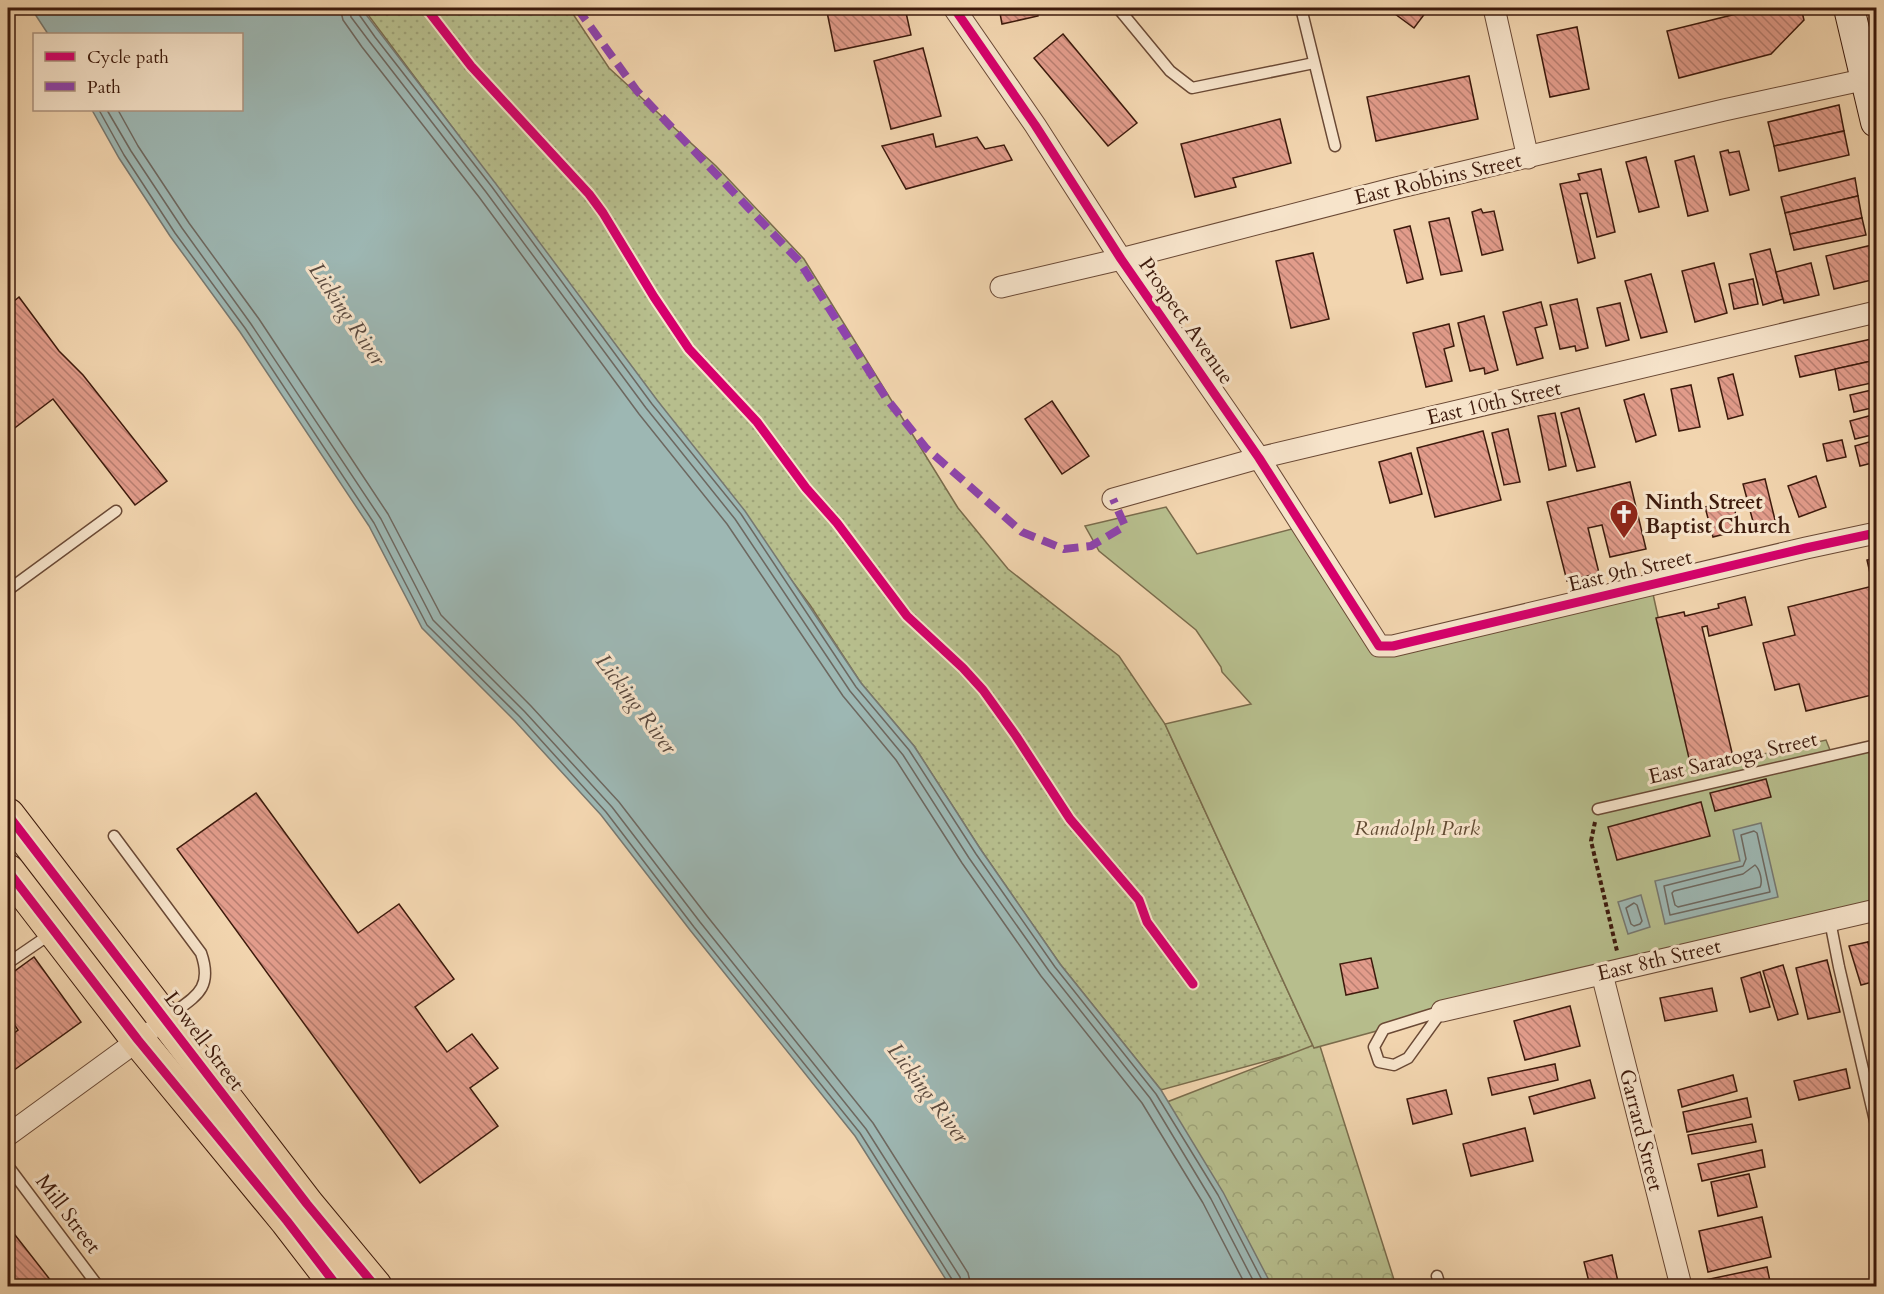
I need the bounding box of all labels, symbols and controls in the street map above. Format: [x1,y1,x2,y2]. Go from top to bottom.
legend [33,33,243,111]
text: Cycle path [87,45,169,70]
text: Path [87,75,121,100]
street label: East Robbins Street [1352,146,1525,212]
street label: Prospect Avenue [1131,252,1241,390]
water label: Licking River [302,257,393,372]
street label: East 10th Street [1424,373,1564,433]
place label: Ninth Street Baptist Church [1645,488,1790,541]
church icon: Ninth Street Baptist Church [1608,498,1640,540]
street label: East 9th Street [1565,543,1695,599]
water label: Licking River [588,648,684,761]
street label: East Saratoga Street [1646,724,1821,792]
park label: Randolph Park [1354,814,1480,843]
street label: East 8th Street [1594,932,1724,988]
street label: Lowell Street [157,985,251,1097]
water label: Licking River [880,1037,976,1150]
street label: Garrard Street [1612,1066,1670,1195]
street label: Mill Street [29,1168,108,1260]

